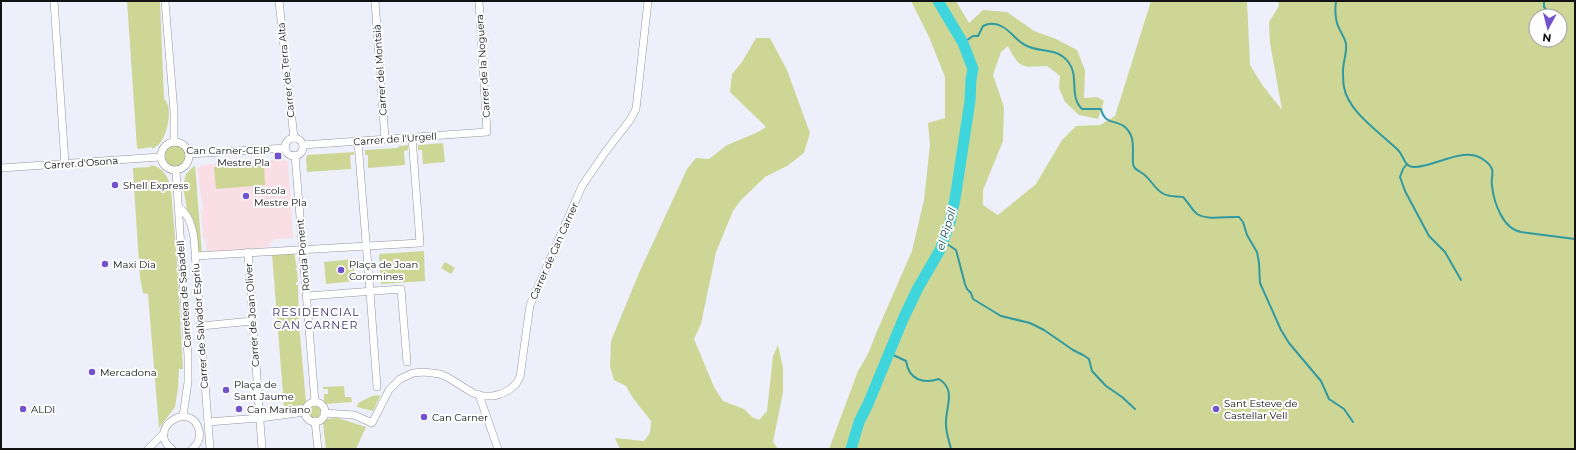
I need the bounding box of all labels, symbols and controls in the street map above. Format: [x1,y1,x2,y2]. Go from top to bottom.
north arrow [1528,8,1568,48]
street label: Carrer de la Noguera [473,14,493,118]
street label: Carrer de Terra Alta [275,22,297,118]
street label: Carrer del Montsià [370,24,390,116]
text: N [1542,30,1552,45]
street label: Carrer de l'Urgell [353,130,437,148]
place label: Can Carner-CEIP Mestre Pla [186,144,270,169]
marker: Can Carner-CEIP Mestre Pla [273,151,283,161]
street label: Carrer d'Osona [44,154,118,172]
place label: Shell Express [123,179,188,192]
marker: Shell Express [110,180,120,190]
place label: Escola Mestre Pla [254,184,307,209]
marker: Escola Mestre Pla [241,191,251,201]
street label: Carrer de Can Carner [527,200,581,302]
water label: el Ripoll [933,206,959,252]
street label: Ronda Ponent [293,218,313,292]
street label: Carretera de Sabadell [174,240,194,348]
place label: Maxi Dia [113,258,156,271]
place label: Plaça de Joan Coromines [349,258,418,283]
marker: Maxi Dia [100,259,110,269]
street label: Carrer de Joan Oliver [242,262,262,368]
street label: Carrer de Salvador Espriu [189,263,211,389]
marker: Plaça de Joan Coromines [336,265,346,275]
district label: RESIDENCIAL CAN CARNER [272,305,360,332]
place label: Mercadona [100,366,157,379]
marker: Mercadona [87,367,97,377]
place label: Plaça de Sant Jaume [234,378,294,403]
marker: Plaça de Sant Jaume [221,385,231,395]
place label: Sant Esteve de Castellar Vell [1224,397,1298,422]
place label: ALDI [31,403,55,416]
place label: Can Mariano [247,403,310,416]
marker: ALDI [18,404,28,414]
marker: Can Mariano [234,404,244,414]
marker: Sant Esteve de Castellar Vell [1211,404,1221,414]
place label: Can Carner [432,411,488,424]
marker: Can Carner [419,412,429,422]

